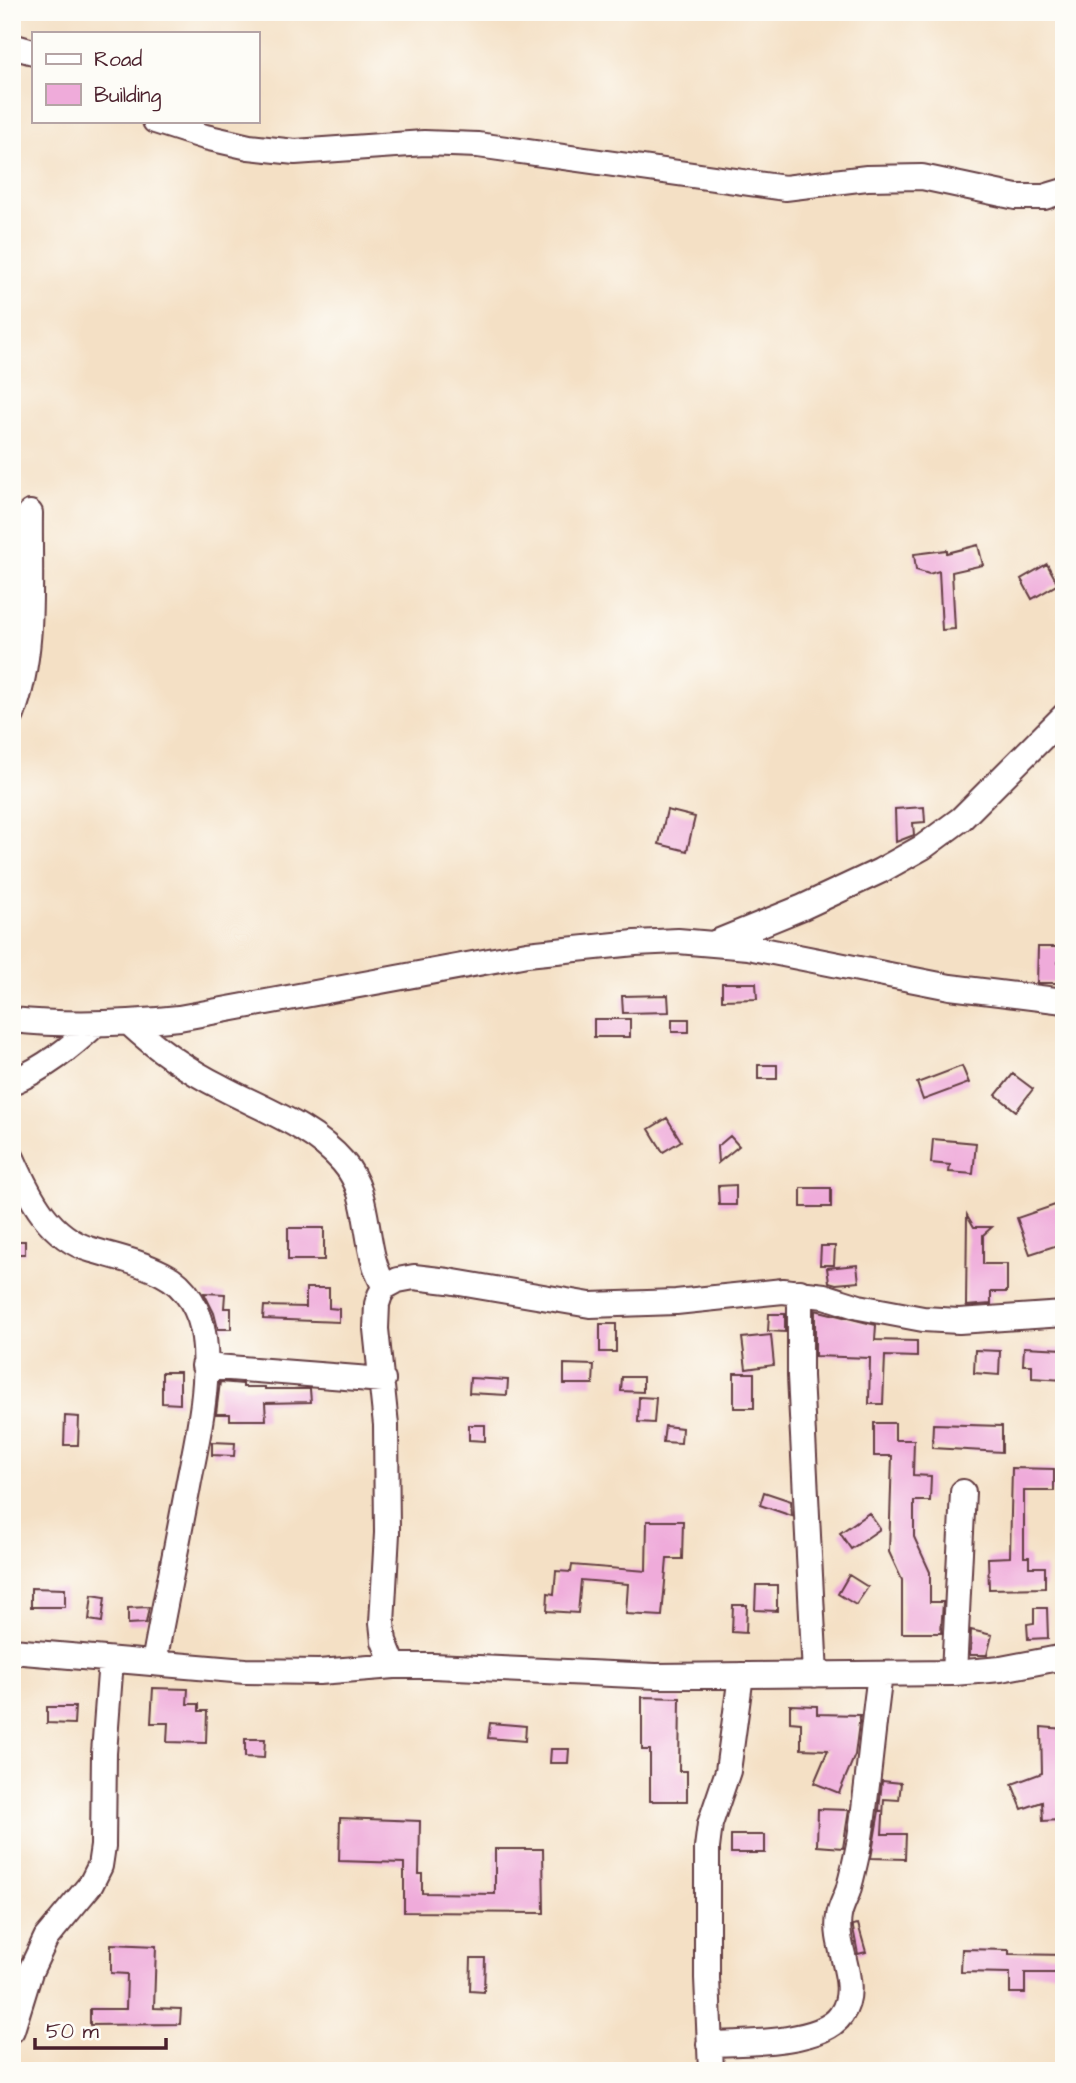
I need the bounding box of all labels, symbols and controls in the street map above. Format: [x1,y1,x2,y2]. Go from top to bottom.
legend [32,32,259,122]
text: Road [94,45,142,74]
text: Building [94,81,162,112]
scale bar [35,2006,166,2050]
text: 50 m [46,2017,100,2046]

